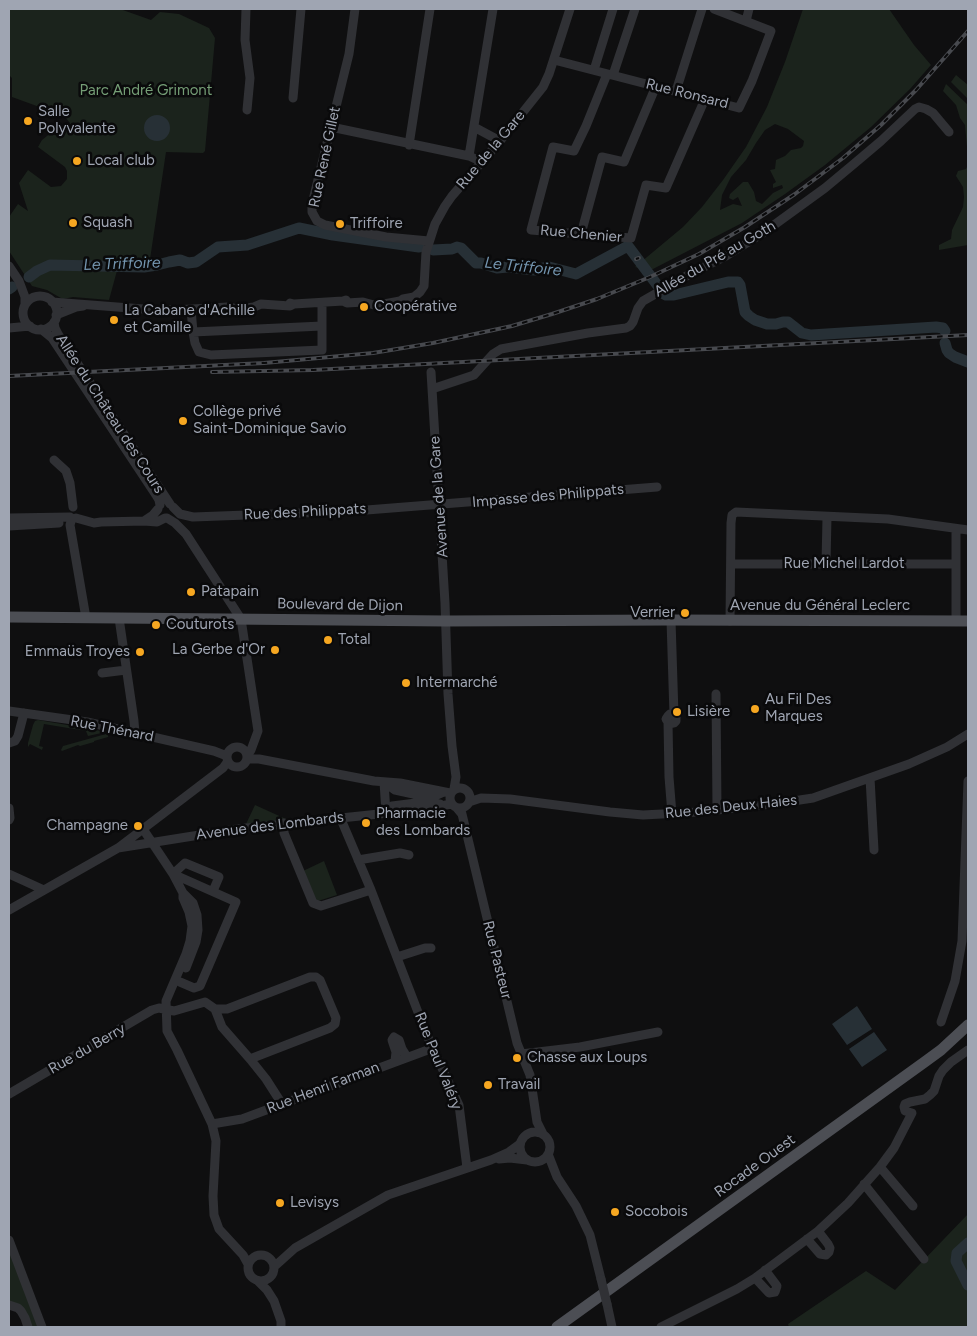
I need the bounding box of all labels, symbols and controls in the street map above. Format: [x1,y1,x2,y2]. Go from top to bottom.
street label: Rue Ronsard [644,75,730,113]
park label: Parc André Grimont [80,82,212,100]
place label: Salle Polyvalente [38,103,115,138]
street label: Rue René Gillet [306,105,344,209]
street label: Rue de la Gare [453,107,529,193]
marker: Salle Polyvalente [22,115,34,127]
place label: Local club [87,152,155,170]
marker: Local club [71,155,83,167]
place label: Squash [83,214,132,232]
place label: Triffoire [350,215,403,233]
marker: Squash [67,217,79,229]
street label: Allée du Pré au Goth [651,217,779,301]
marker: Triffoire [334,218,346,230]
street label: Rue Chenier [539,221,623,247]
water label: Le Triffoire [83,253,161,275]
water label: Le Triffoire [484,253,562,281]
place label: Coopérative [374,298,457,316]
marker: Coopérative [358,301,370,313]
place label: La Cabane d'Achille et Camille [124,302,255,337]
marker: La Cabane d'Achille et Camille [108,314,120,326]
street label: Allée du Château des Cours [52,331,168,497]
place label: Collège privé Saint-Dominique Savio [193,403,346,438]
marker: Collège privé Saint-Dominique Savio [177,415,189,427]
street label: Avenue de la Gare [426,435,452,559]
street label: Impasse des Philippats [471,480,625,512]
street label: Rue des Philippats [243,500,367,524]
street label: Rue Michel Lardot [783,555,905,573]
place label: Patapain [201,583,259,601]
marker: Patapain [185,586,197,598]
street label: Boulevard de Dijon [277,595,403,615]
street label: Avenue du Général Leclerc [730,597,910,615]
place label: Verrier [630,604,675,622]
marker: Verrier [679,607,691,619]
place label: Couturots [166,616,234,634]
marker: Couturots [150,619,162,631]
place label: Total [338,631,371,649]
marker: Total [322,634,334,646]
place label: La Gerbe d'Or [172,641,265,659]
place label: Emmaüs Troyes [25,643,130,661]
marker: La Gerbe d'Or [269,644,281,656]
marker: Emmaüs Troyes [134,646,146,658]
place label: Intermarché [416,674,498,692]
marker: Intermarché [400,677,412,689]
place label: Au Fil Des Marques [765,691,831,726]
place label: Lisière [687,703,730,721]
marker: Au Fil Des Marques [749,703,761,715]
marker: Lisière [671,706,683,718]
street label: Rue Thénard [69,712,155,746]
street label: Rue des Deux Haies [664,791,798,823]
place label: Pharmacie des Lombards [376,805,470,840]
street label: Avenue des Lombards [195,808,345,844]
place label: Champagne [47,817,128,835]
marker: Pharmacie des Lombards [360,817,372,829]
marker: Champagne [132,820,144,832]
street label: Rue Pasteur [479,919,515,1001]
street label: Rue Paul Valéry [410,1010,466,1112]
street label: Rue du Berry [45,1020,129,1078]
place label: Chasse aux Loups [527,1049,647,1067]
marker: Chasse aux Loups [511,1052,523,1064]
street label: Rue Henri Farman [264,1058,382,1118]
place label: Travail [498,1076,540,1094]
marker: Travail [482,1079,494,1091]
street label: Rocade Ouest [711,1131,799,1201]
place label: Levisys [290,1194,339,1212]
marker: Levisys [274,1197,286,1209]
place label: Socobois [625,1203,688,1221]
marker: Socobois [609,1206,621,1218]

